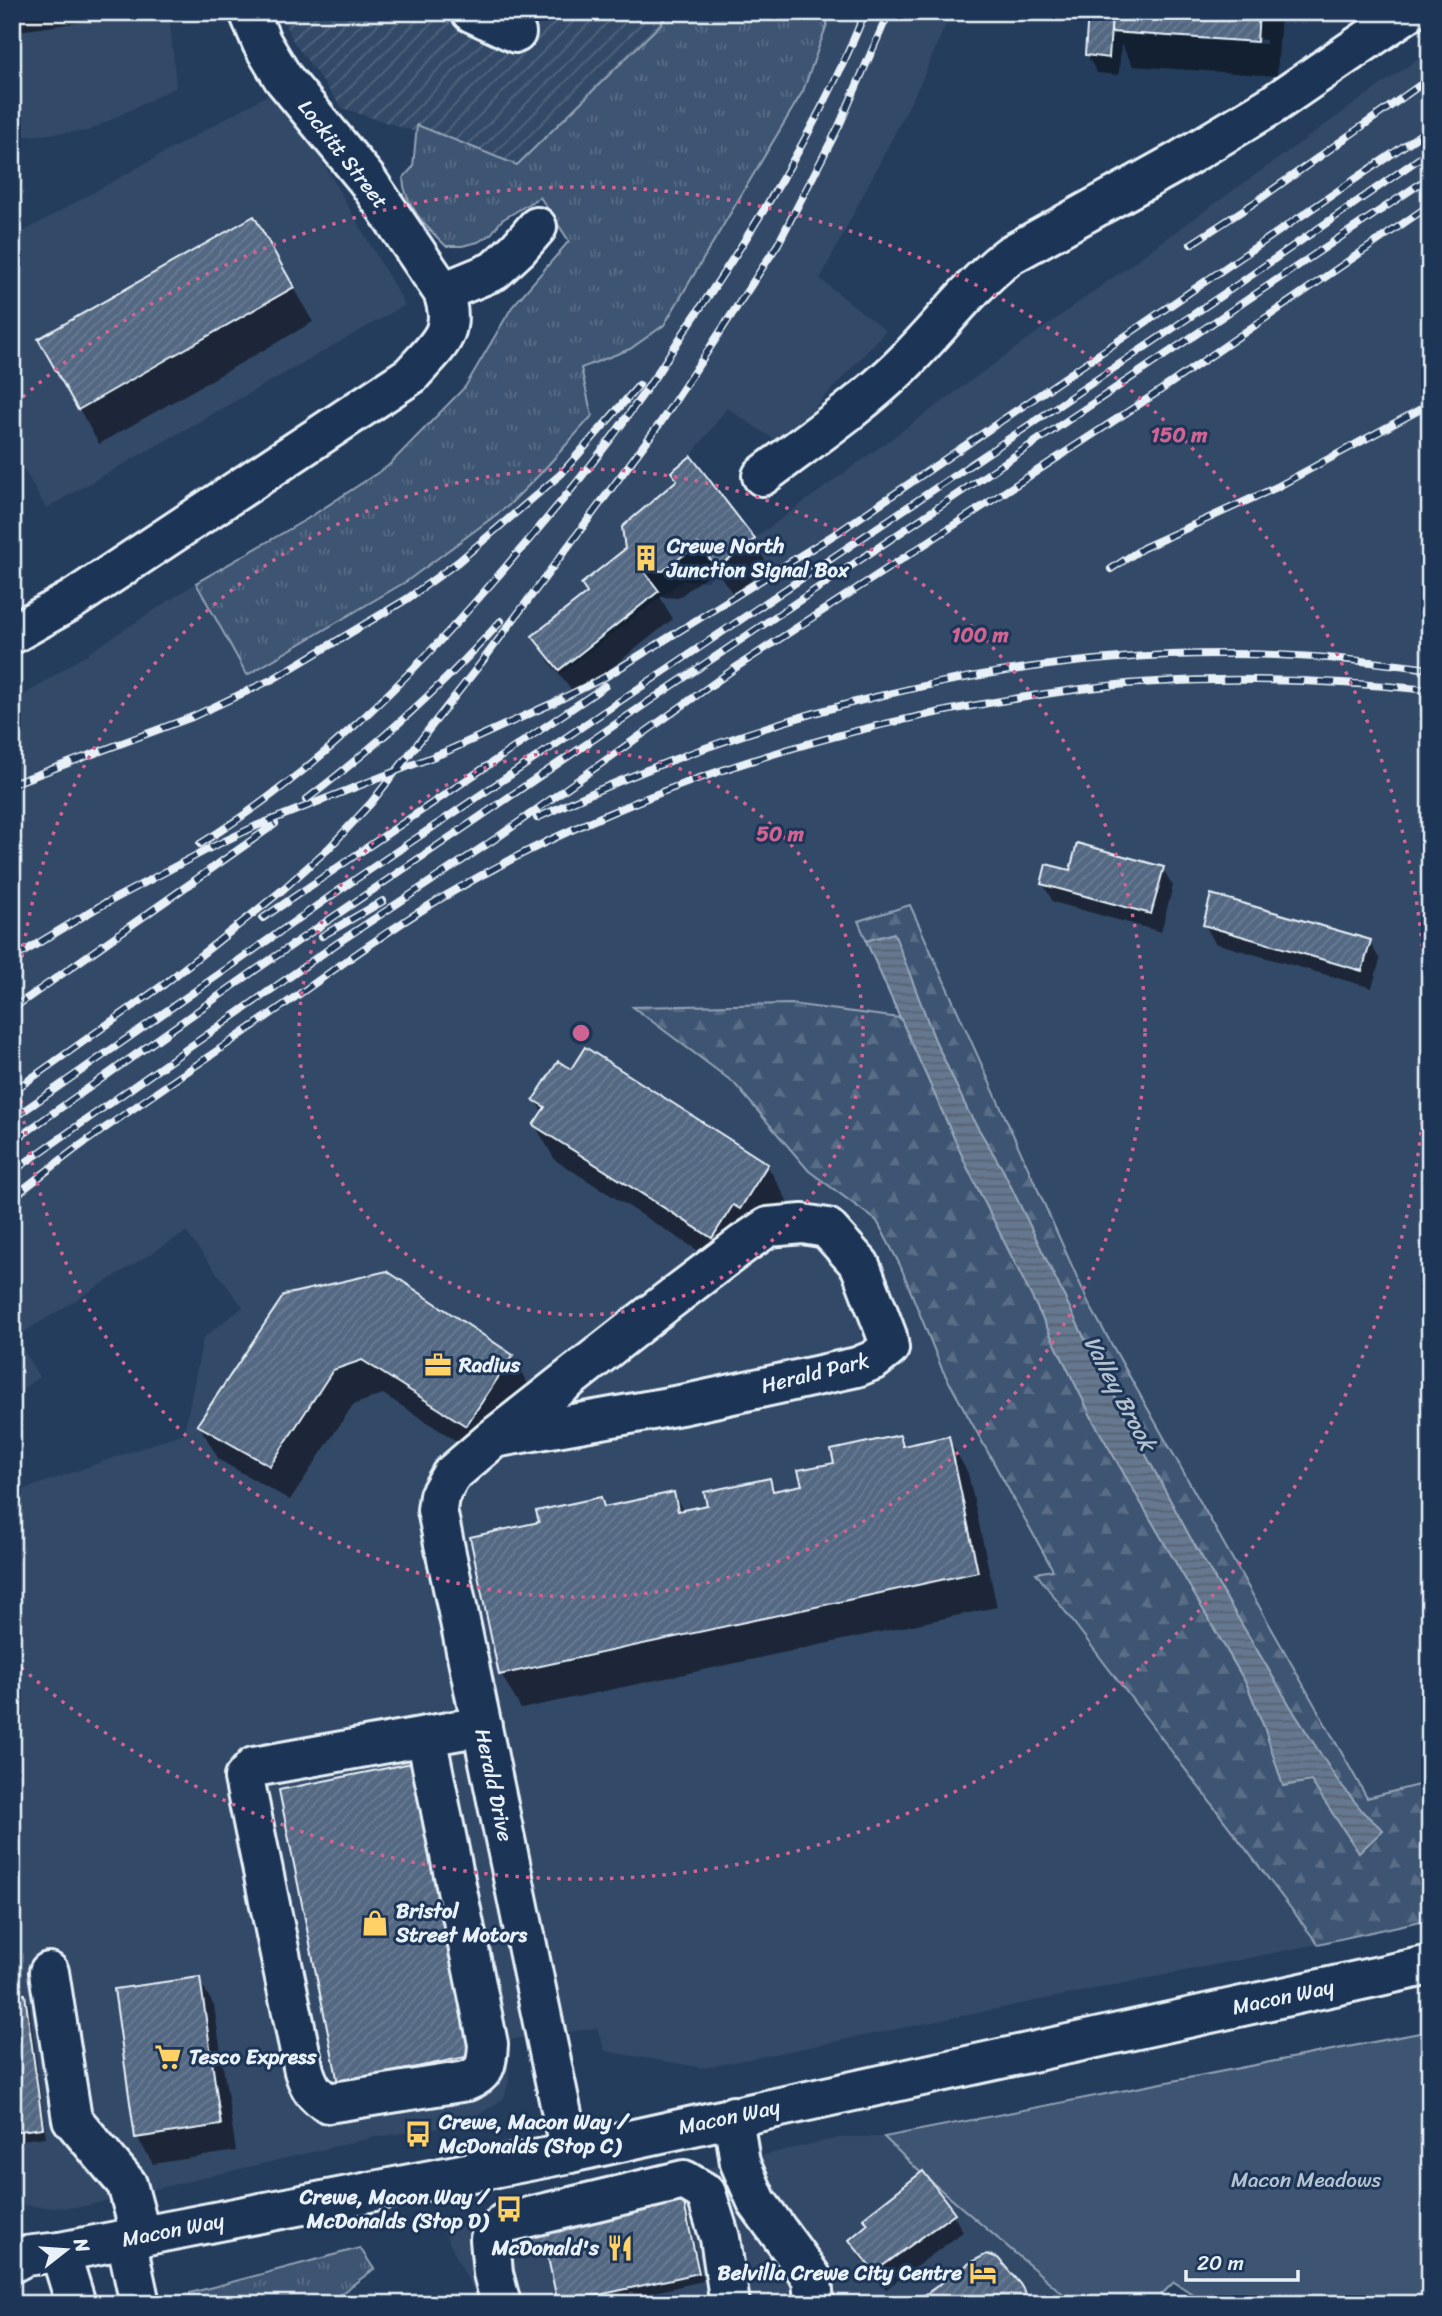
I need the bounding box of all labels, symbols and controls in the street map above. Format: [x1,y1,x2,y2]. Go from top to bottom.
street label: Lockitt Street [288,91,398,217]
text: 150 m [1151,416,1208,454]
place label: Crewe North Junction Signal Box [666,527,850,589]
building icon: Crewe North Junction Signal Box [631,543,661,573]
text: 100 m [951,616,1009,654]
text: 50 m [756,815,805,853]
centre of rings [569,1021,593,1045]
water label: Valley Brook [1072,1328,1168,1461]
street label: Herald Park [757,1341,873,1405]
place label: Radius [458,1346,520,1384]
office icon: Radius [423,1350,453,1380]
street label: Herald Drive [463,1725,525,1845]
place label: Bristol Street Motors [395,1892,527,1954]
shop icon: Bristol Street Motors [360,1908,390,1938]
street label: Macon Way [1228,1968,1338,2026]
place label: Tesco Express [189,2038,318,2076]
supermarket icon: Tesco Express [153,2042,183,2072]
street label: Macon Way [674,2088,784,2146]
place label: Crewe, Macon Way / McDonalds (Stop C) [438,2103,630,2165]
bus stop icon: Crewe, Macon Way / McDonalds (Stop C) [403,2119,433,2149]
park label: Macon Meadows [1231,2161,1381,2199]
place label: Crewe, Macon Way / McDonalds (Stop D) [299,2178,491,2240]
bus stop icon: Crewe, Macon Way / McDonalds (Stop D) [494,2194,524,2224]
street label: Macon Way [119,2201,228,2259]
north arrow [32,2214,102,2284]
place label: McDonald's [491,2229,599,2267]
text: N [64,2233,100,2257]
restaurant icon: McDonald's [605,2233,635,2263]
scale bar [1186,2239,1298,2283]
text: 20 m [1197,2244,1244,2282]
place label: Belvilla Crewe City Centre [717,2254,962,2292]
hotel icon: Belvilla Crewe City Centre [968,2258,998,2288]

